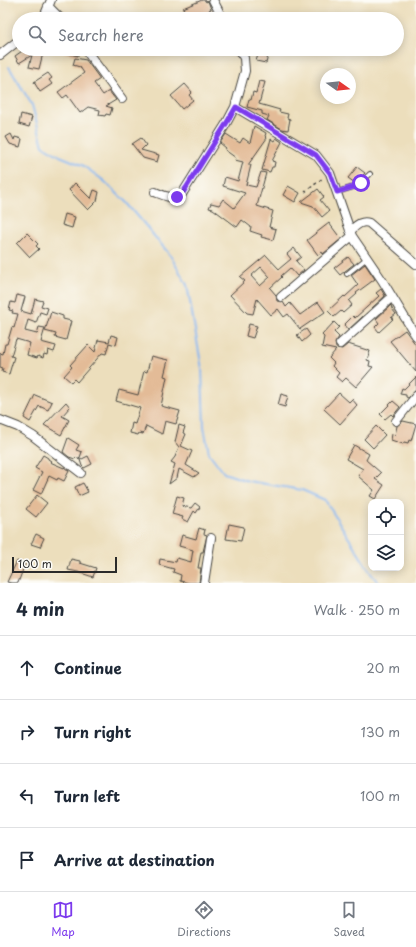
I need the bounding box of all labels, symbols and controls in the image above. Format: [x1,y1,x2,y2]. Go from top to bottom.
search box [12,12,404,56]
icon: search [26,23,48,45]
text: Search here [58,23,144,46]
north arrow [320,68,356,104]
route start [352,174,370,192]
route end [168,188,186,206]
map controls [368,499,404,571]
button: locate [368,499,404,535]
button: layers [368,535,404,571]
scale bar [12,555,117,574]
text: 100 m [18,555,52,572]
text: 4 min [16,596,64,622]
text: Walk · 250 m [314,600,400,619]
text: Continue [54,656,122,679]
icon: ahead [16,657,38,679]
text: 20 m [366,658,400,677]
text: Turn right [54,720,131,743]
icon: right [16,721,38,743]
text: 130 m [361,722,400,741]
text: Turn left [54,784,120,807]
icon: left [16,785,38,807]
text: 100 m [360,786,400,805]
text: Arrive at destination [54,848,215,871]
icon: arrive [16,849,38,871]
tab: Map [51,899,75,940]
tab: Directions [177,899,231,940]
tab: Saved [333,899,365,940]

